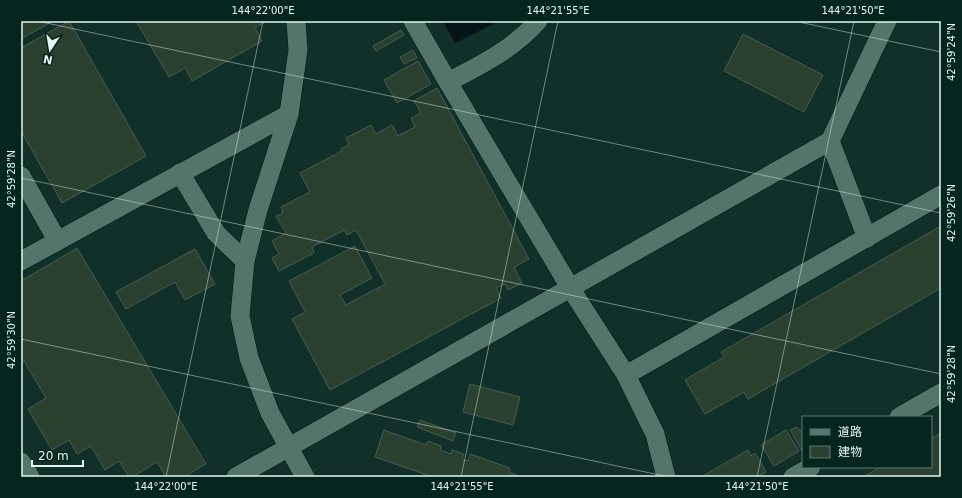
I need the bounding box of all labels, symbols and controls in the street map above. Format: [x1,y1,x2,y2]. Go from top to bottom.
text: 144°22'00"E [231,5,295,16]
text: 144°21'55"E [526,5,590,16]
text: 144°21'50"E [821,5,885,16]
text: 42°59'24"N [946,23,957,81]
north arrow [30,30,70,70]
text: N [42,52,54,67]
text: 42°59'28"N [6,150,17,208]
text: 42°59'26"N [946,184,957,242]
text: 42°59'30"N [6,311,17,369]
text: 42°59'28"N [946,345,957,403]
legend [802,416,932,468]
text: 道路 [838,425,862,439]
scale bar [32,442,83,468]
text: 建物 [838,445,862,459]
text: 20 m [38,449,69,463]
text: 144°22'00"E [134,481,198,492]
text: 144°21'55"E [430,481,494,492]
text: 144°21'50"E [725,481,789,492]

